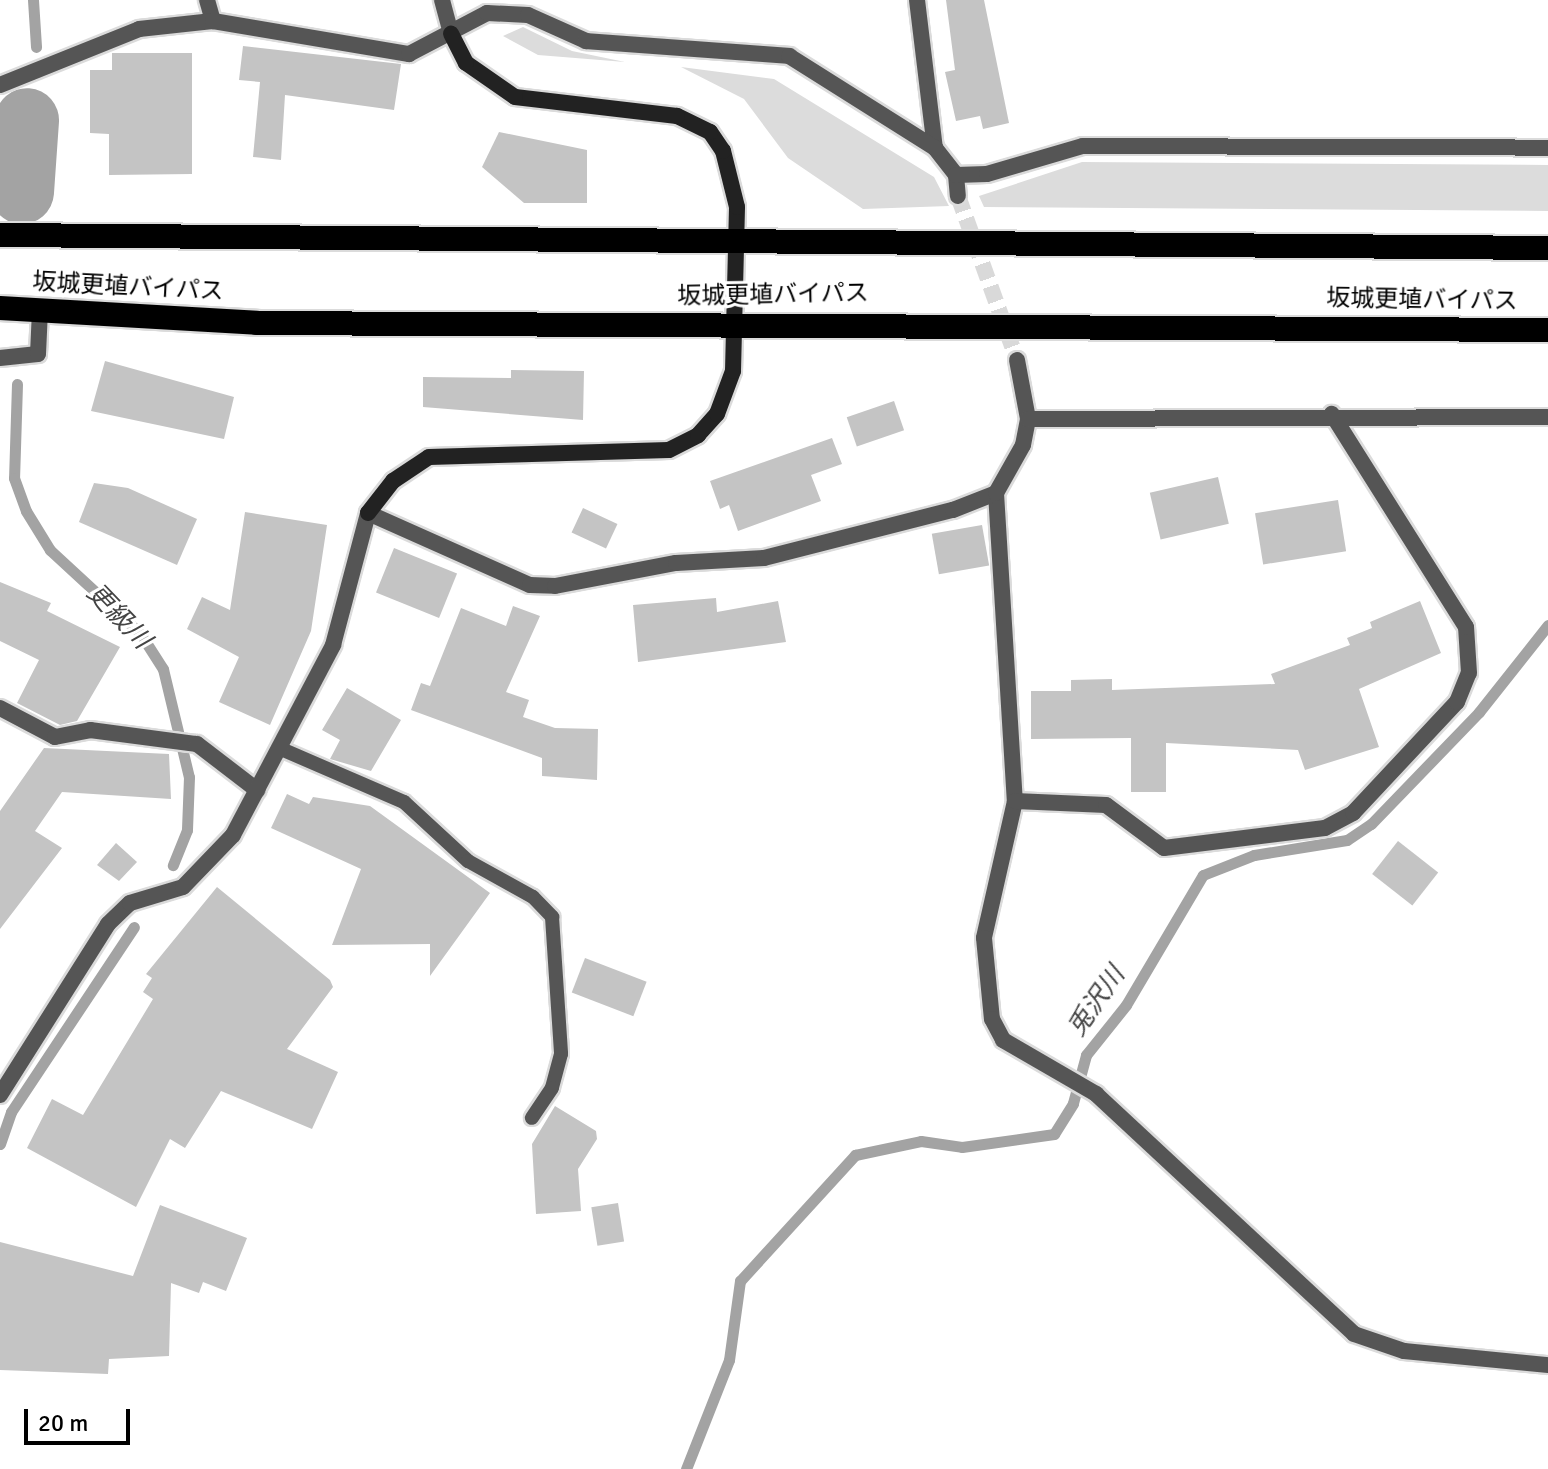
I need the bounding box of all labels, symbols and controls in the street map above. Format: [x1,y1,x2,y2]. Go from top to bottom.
street label: 坂城更埴バイパス [31,268,225,306]
street label: 坂城更埴バイパス [677,279,869,311]
street label: 坂城更埴バイパス [1326,284,1518,316]
water label: 更級川 [80,578,156,656]
water label: 兎沢川 [1062,961,1132,1043]
scale bar [28,1393,134,1443]
text: 20 m [38,1408,88,1438]

